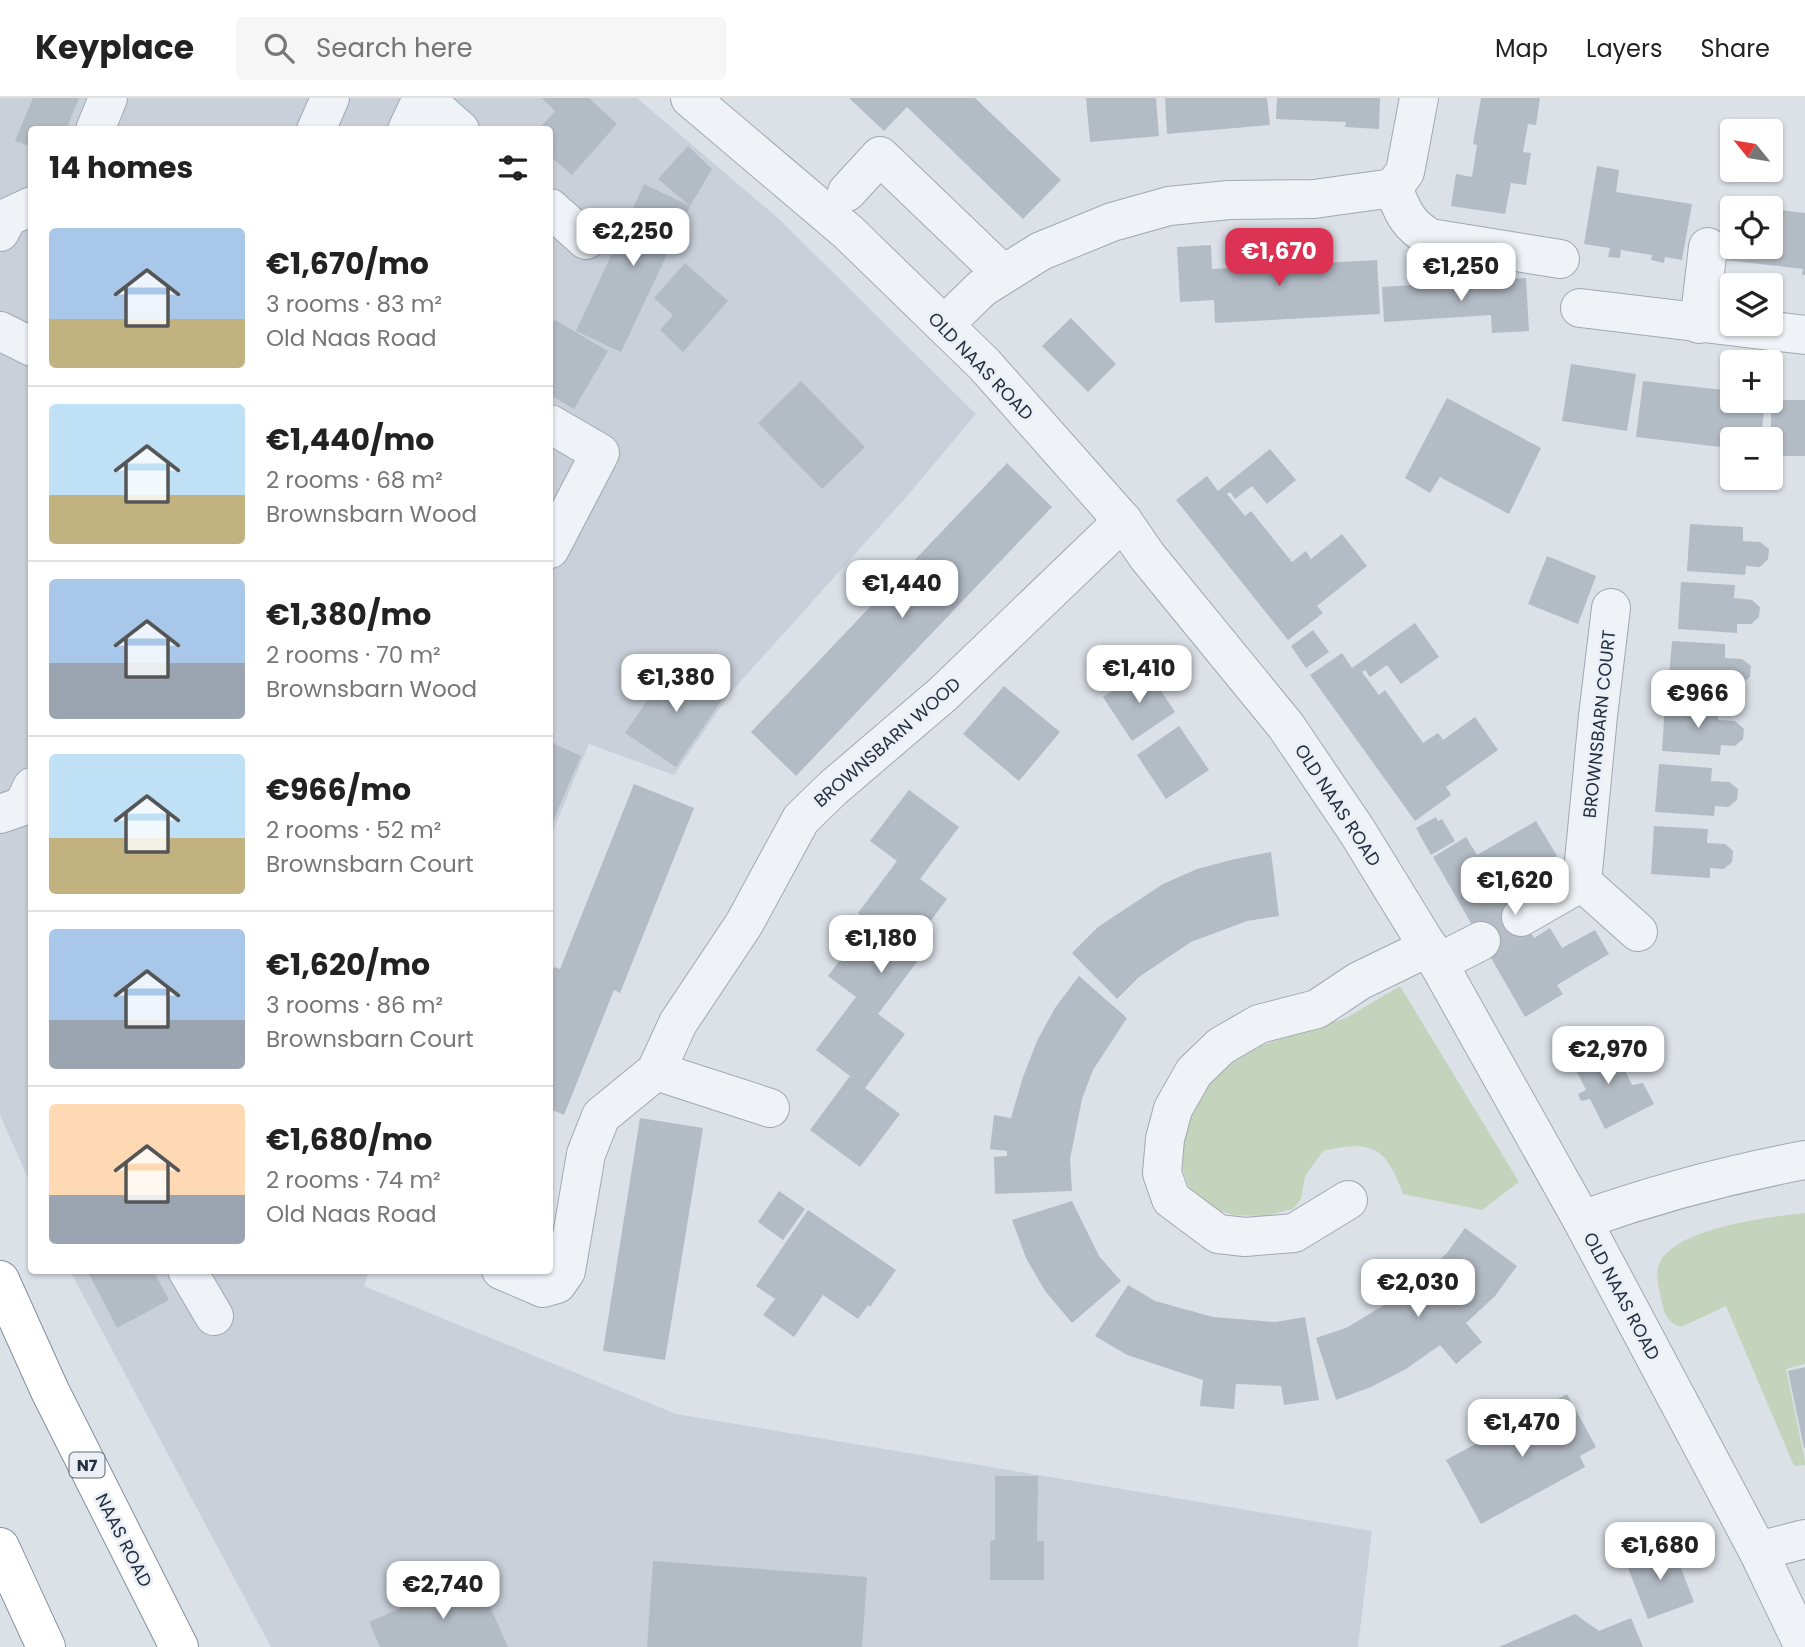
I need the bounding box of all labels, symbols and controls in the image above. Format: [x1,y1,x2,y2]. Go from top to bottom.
search box [236,17,726,80]
text: Keyplace [35,24,194,71]
icon: search [260,29,298,67]
text: Search here [316,30,473,66]
text: Map [1495,32,1548,65]
text: Layers [1586,32,1662,65]
text: Share [1700,32,1770,65]
north arrow [1720,119,1783,182]
map controls [1720,119,1783,490]
text: 14 homes [49,146,193,189]
icon: filters [494,149,532,187]
button: locate [1720,196,1783,259]
pin: €2,250 [576,208,690,268]
text: €2,250 [592,215,674,247]
pin: €1,670 [1222,228,1336,288]
text: €1,670 [1241,235,1317,267]
text: €1,670/mo [266,242,429,285]
pin: €1,250 [1404,244,1518,303]
text: €1,250 [1423,250,1499,282]
icon: home [105,256,189,340]
button: layers [1720,273,1783,336]
text: 3 rooms · 83 m² [266,288,442,320]
street label: OLD NAAS ROAD [923,306,1039,426]
text: Old Naas Road [266,322,437,354]
button: + [1720,350,1783,413]
text: €1,440/mo [266,418,434,461]
button: − [1720,427,1783,490]
icon: home [105,432,189,516]
text: 2 rooms · 68 m² [266,464,443,496]
text: Brownsbarn Wood [266,498,477,530]
pin: €1,440 [845,560,959,620]
text: €1,440 [862,567,942,599]
text: €1,380/mo [266,593,431,636]
icon: home [105,607,189,691]
street label: BROWNSBARN COURT [1577,628,1621,819]
text: 2 rooms · 70 m² [266,639,441,671]
pin: €1,410 [1082,646,1196,705]
text: €1,410 [1103,652,1175,684]
pin: €1,380 [619,654,733,714]
text: €1,380 [637,661,715,693]
pin: €966 [1657,670,1739,730]
street label: BROWNSBARN WOOD [808,671,966,813]
text: Brownsbarn Wood [266,673,477,705]
text: €966 [1667,677,1729,709]
street label: OLD NAAS ROAD [1289,739,1387,871]
text: €966/mo [266,768,411,811]
icon: home [105,782,189,866]
text: 2 rooms · 52 m² [266,814,441,846]
text: Brownsbarn Court [266,848,474,880]
pin: €1,620 [1458,858,1572,917]
text: €1,620 [1477,864,1553,896]
pin: €1,180 [824,916,938,975]
text: €1,180 [845,922,917,954]
text: €1,620/mo [266,943,430,986]
icon: home [105,957,189,1041]
text: 3 rooms · 86 m² [266,989,443,1021]
text: Brownsbarn Court [266,1023,474,1055]
pin: €2,970 [1551,1026,1665,1086]
text: €2,970 [1568,1033,1648,1065]
text: €1,680/mo [266,1118,432,1161]
icon: home [105,1132,189,1216]
text: 2 rooms · 74 m² [266,1164,441,1196]
text: Old Naas Road [266,1198,437,1230]
street label: OLD NAAS ROAD [1578,1228,1666,1364]
pin: €2,030 [1361,1260,1475,1319]
text: €2,030 [1377,1266,1459,1298]
pin: €1,470 [1465,1400,1579,1459]
text: €1,470 [1484,1406,1560,1438]
road number: N7 [70,1452,104,1478]
street label: NAAS ROAD [90,1489,158,1591]
pin: €1,680 [1603,1522,1717,1582]
text: €1,680 [1621,1529,1699,1561]
pin: €2,740 [386,1562,500,1621]
text: €2,740 [403,1568,483,1600]

